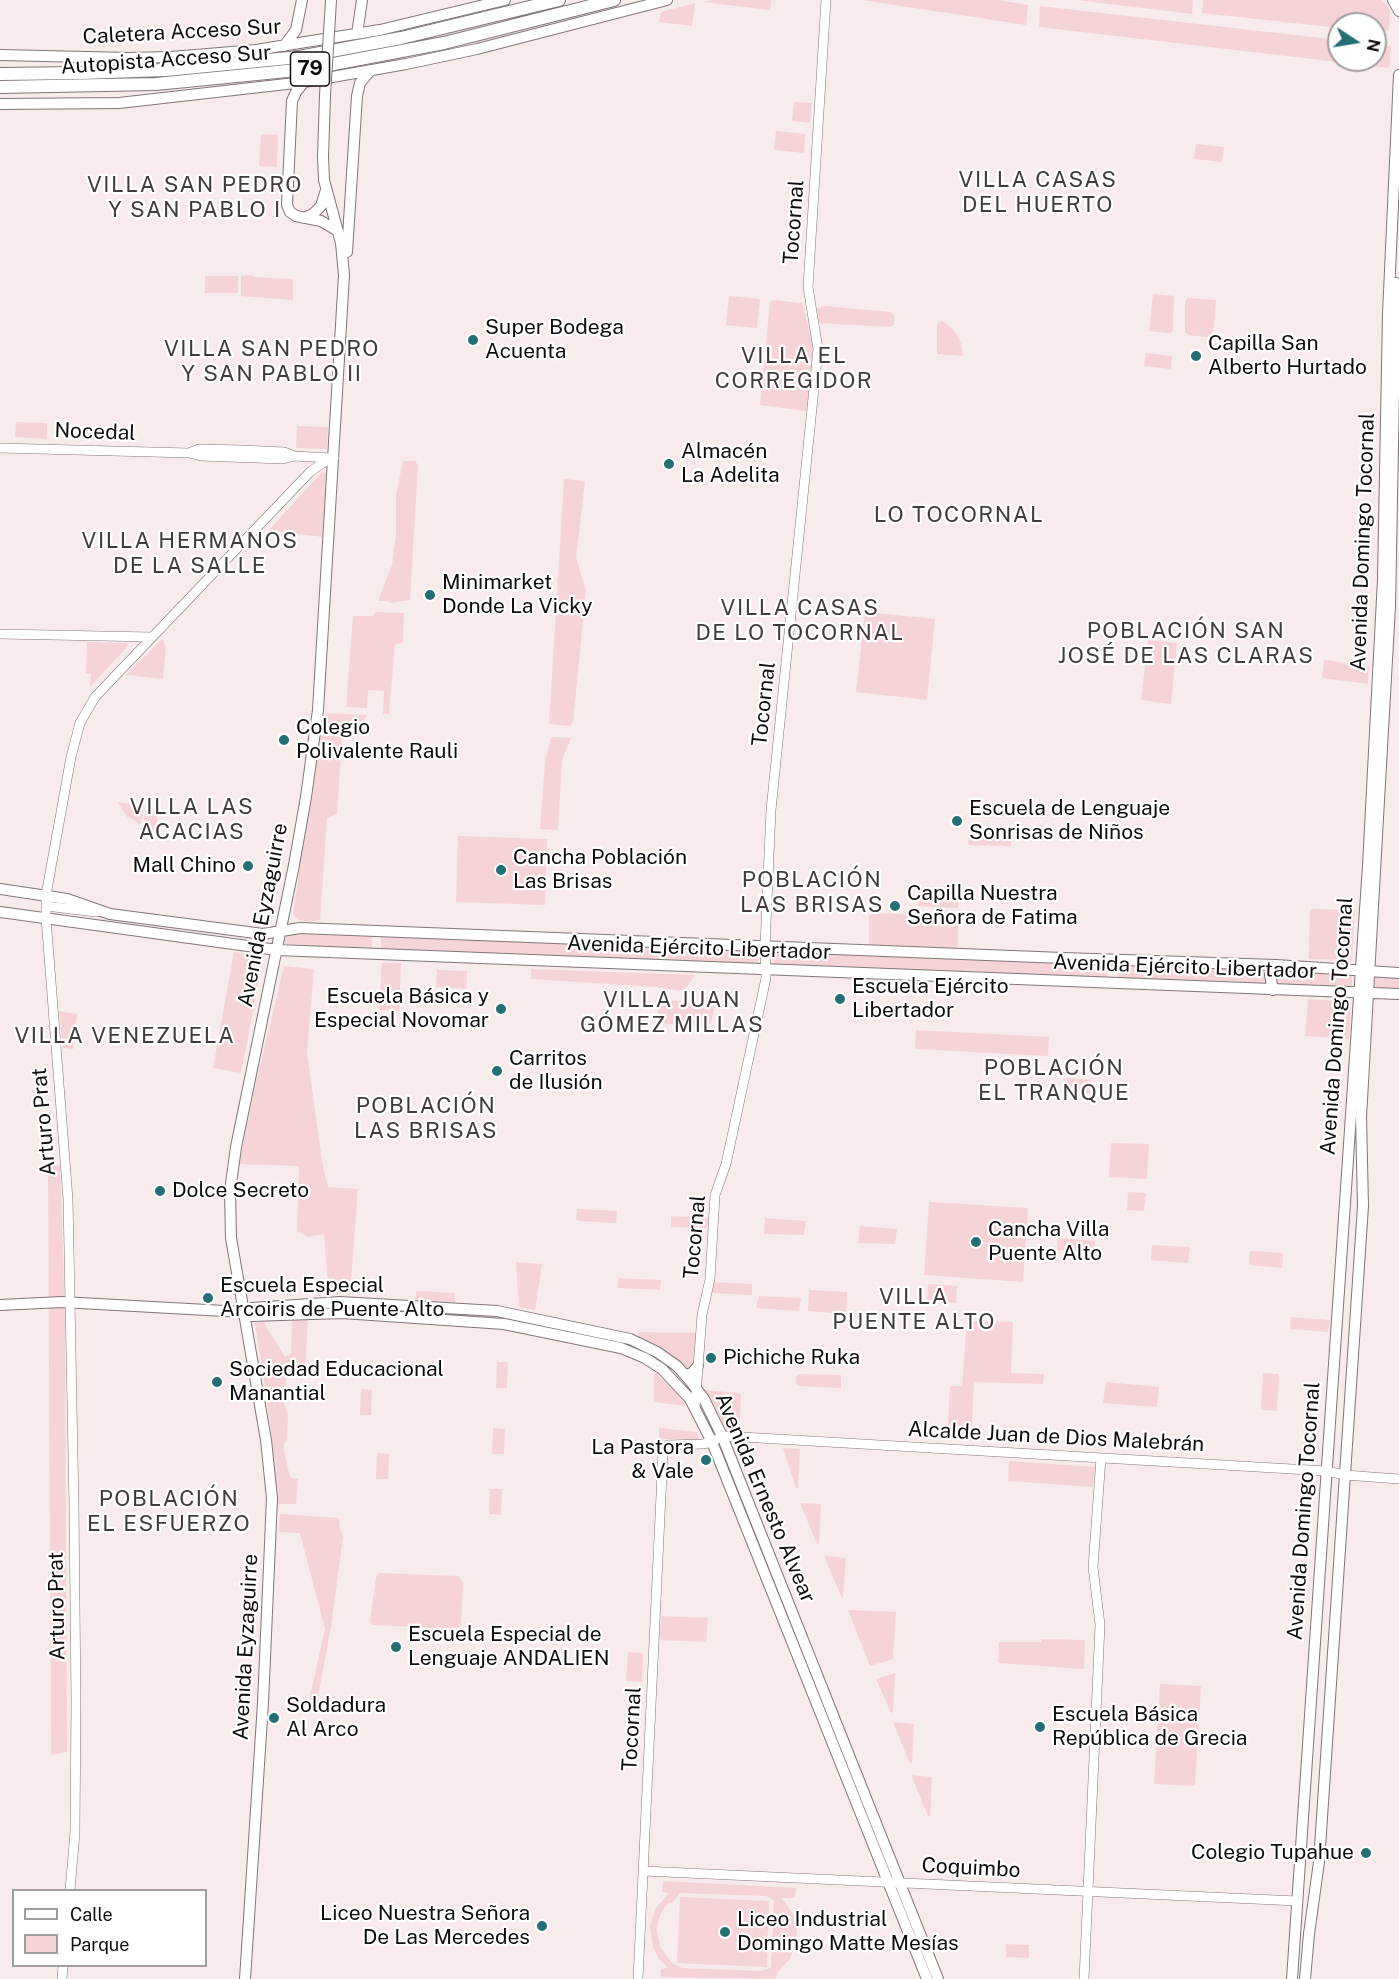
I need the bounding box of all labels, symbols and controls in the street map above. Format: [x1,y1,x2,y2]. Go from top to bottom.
north arrow [1327,12,1387,72]
street label: Caletera Acceso Sur [82,14,282,50]
text: N [1363,37,1384,54]
street label: Autopista Acceso Sur [60,40,272,80]
road number: 79 [290,52,330,86]
district label: VILLA CASAS DEL HUERTO [959,167,1117,218]
district label: VILLA SAN PEDRO Y SAN PABLO I [87,172,303,224]
street label: Tocornal [778,179,810,265]
place label: Super Bodega Acuenta [485,315,624,365]
place label: Capilla San Alberto Hurtado [1208,331,1367,381]
marker: Super Bodega Acuenta [466,333,480,347]
district label: VILLA SAN PEDRO Y SAN PABLO II [164,336,380,388]
district label: VILLA EL CORREGIDOR [715,343,873,394]
marker: Capilla San Alberto Hurtado [1189,349,1203,363]
street label: Avenida Domingo Tocornal [1346,412,1380,672]
street label: Nocedal [54,418,136,446]
place label: Almacén La Adelita [681,439,780,489]
marker: Almacén La Adelita [662,457,676,471]
district label: LO TOCORNAL [874,502,1044,528]
district label: VILLA HERMANOS DE LA SALLE [82,528,298,580]
place label: Minimarket Donde La Vicky [442,570,592,620]
marker: Minimarket Donde La Vicky [423,588,437,602]
district label: VILLA CASAS DE LO TOCORNAL [695,595,905,646]
district label: POBLACIÓN SAN JOSÉ DE LAS CLARAS [1058,618,1314,670]
street label: Tocornal [747,661,781,747]
place label: Colegio Polivalente Rauli [296,715,458,765]
marker: Colegio Polivalente Rauli [277,733,291,747]
district label: VILLA LAS ACACIAS [130,794,254,846]
place label: Escuela de Lenguaje Sonrisas de Niños [969,796,1170,846]
marker: Escuela de Lenguaje Sonrisas de Niños [950,814,964,828]
street label: Avenida Eyzaguirre [233,821,293,1009]
place label: Cancha Población Las Brisas [513,845,687,895]
place label: Mall Chino [132,853,236,879]
marker: Mall Chino [241,859,255,873]
marker: Cancha Población Las Brisas [494,863,508,877]
district label: POBLACIÓN LAS BRISAS [740,867,884,918]
place label: Capilla Nuestra Señora de Fatima [907,881,1078,931]
street label: Avenida Domingo Tocornal [1315,896,1359,1156]
marker: Capilla Nuestra Señora de Fatima [888,899,902,913]
street label: Avenida Ejército Libertador [566,931,832,965]
street label: Avenida Ejército Libertador [1052,950,1318,984]
place label: Escuela Ejército Libertador [852,974,1009,1024]
place label: Escuela Básica y Especial Novomar [314,984,489,1034]
district label: VILLA JUAN GÓMEZ MILLAS [580,987,764,1038]
marker: Escuela Ejército Libertador [833,992,847,1006]
marker: Escuela Básica y Especial Novomar [494,1002,508,1016]
district label: VILLA VENEZUELA [15,1023,235,1049]
place label: Carritos de Ilusión [509,1046,602,1096]
district label: POBLACIÓN EL TRANQUE [978,1055,1130,1106]
marker: Carritos de Ilusión [490,1064,504,1078]
street label: Arturo Prat [27,1067,61,1177]
district label: POBLACIÓN LAS BRISAS [354,1093,498,1144]
place label: Dolce Secreto [172,1178,309,1204]
marker: Dolce Secreto [153,1184,167,1198]
street label: Tocornal [679,1194,711,1280]
place label: Cancha Villa Puente Alto [988,1217,1109,1267]
marker: Cancha Villa Puente Alto [969,1235,983,1249]
place label: Escuela Especial Arcoiris de Puente Alto [220,1273,444,1323]
district label: VILLA PUENTE ALTO [832,1284,996,1336]
marker: Escuela Especial Arcoiris de Puente Alto [201,1291,215,1305]
place label: Pichiche Ruka [723,1345,860,1371]
marker: Pichiche Ruka [704,1351,718,1365]
place label: Sociedad Educacional Manantial [229,1357,444,1407]
marker: Sociedad Educacional Manantial [210,1375,224,1389]
street label: Avenida Domingo Tocornal [1282,1381,1326,1641]
street label: Avenida Ernesto Alvear [709,1389,821,1607]
street label: Alcalde Juan de Dios Malebrán [907,1417,1205,1457]
place label: La Pastora & Vale [591,1435,694,1485]
marker: La Pastora & Vale [699,1453,713,1467]
district label: POBLACIÓN EL ESFUERZO [87,1486,251,1538]
street label: Arturo Prat [43,1551,71,1661]
street label: Avenida Eyzaguirre [229,1553,263,1741]
place label: Escuela Especial de Lenguaje ANDALIEN [408,1622,609,1672]
marker: Escuela Especial de Lenguaje ANDALIEN [389,1640,403,1654]
street label: Tocornal [617,1686,647,1772]
place label: Soldadura Al Arco [286,1693,386,1743]
place label: Escuela Básica República de Grecia [1052,1702,1247,1752]
marker: Soldadura Al Arco [267,1711,281,1725]
marker: Escuela Básica República de Grecia [1033,1720,1047,1734]
place label: Colegio Tupahue [1191,1840,1354,1866]
marker: Colegio Tupahue [1359,1846,1373,1860]
street label: Coquimbo [921,1853,1021,1883]
legend [12,1889,207,1967]
place label: Liceo Nuestra Señora De Las Mercedes [320,1901,530,1951]
text: Calle [70,1904,113,1925]
place label: Liceo Industrial Domingo Matte Mesías [737,1907,959,1957]
marker: Liceo Nuestra Señora De Las Mercedes [535,1919,549,1933]
marker: Liceo Industrial Domingo Matte Mesías [718,1925,732,1939]
text: Parque [70,1934,130,1955]

